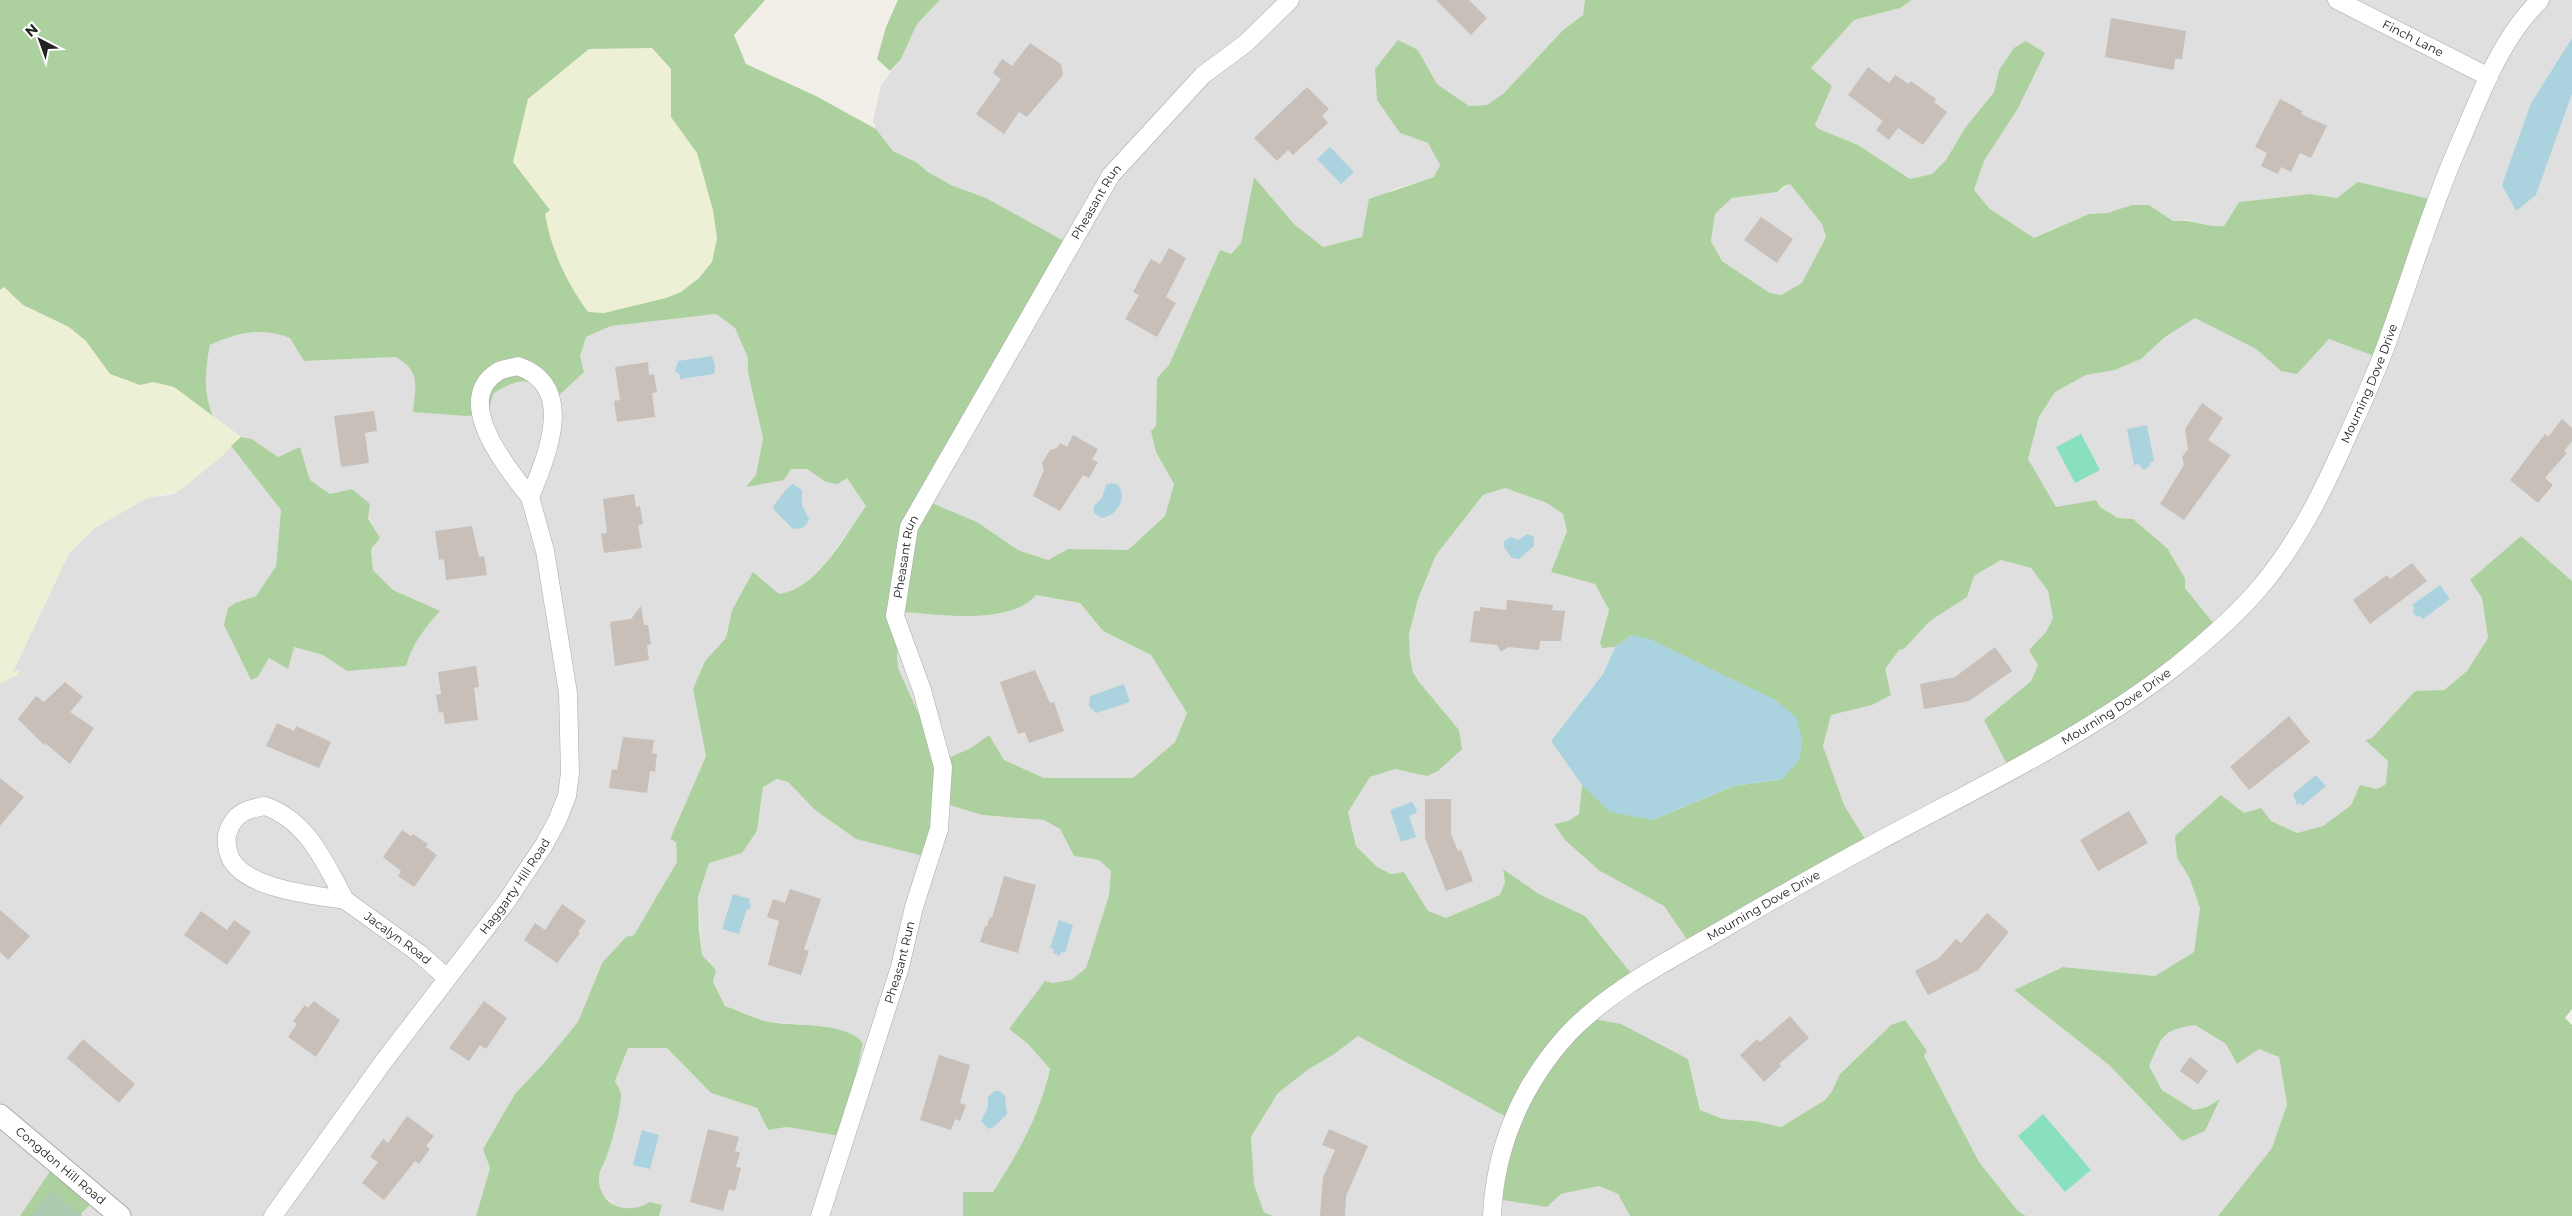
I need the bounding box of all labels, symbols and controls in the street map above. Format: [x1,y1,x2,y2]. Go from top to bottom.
north arrow [15,15,65,65]
street label: Finch Lane [2380,16,2446,60]
text: N [21,20,42,41]
street label: Pheasant Run [1068,161,1124,242]
street label: Mourning Dove Drive [2337,322,2400,445]
street label: Pheasant Run [890,512,921,600]
street label: Mourning Dove Drive [2058,665,2174,748]
street label: Haggarty Hill Road [476,836,553,937]
street label: Mourning Dove Drive [1704,867,1823,944]
street label: Jacalyn Road [361,908,434,967]
street label: Pheasant Run [881,919,917,1005]
street label: Congdon Hill Road [13,1123,109,1208]

